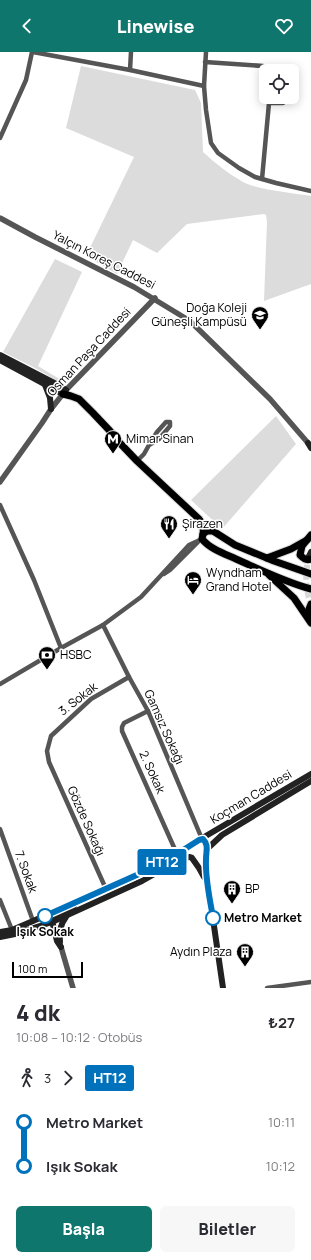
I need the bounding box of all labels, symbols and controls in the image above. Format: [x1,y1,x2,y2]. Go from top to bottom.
text: Linewise [117,14,194,38]
icon: back [16,15,38,37]
icon: heart [273,15,295,37]
map controls [259,64,299,104]
button: locate [259,64,299,104]
street label: Yalçın Koreş Caddesi [50,226,159,293]
place label: Doğa Koleji Güneşli Kampüsü [151,299,247,330]
street label: Osman Paşa Caddesi [43,303,134,400]
school or university icon: Doğa Koleji Güneşli Kampüsü [250,305,270,330]
metro station icon: Mimar Sinan [103,429,123,454]
place label: Mimar Sinan [126,430,194,447]
restaurant icon: Şirazen [159,514,179,539]
place label: Şirazen [182,515,223,532]
place label: Wyndham Grand Hotel [206,564,272,595]
hotel icon: Wyndham Grand Hotel [183,570,203,595]
bank icon: HSBC [37,645,57,670]
place label: HSBC [60,646,92,663]
street label: 3. Sokak [55,677,102,719]
street label: Gamsız Sokağı [140,687,189,767]
street label: 2. Sokak [135,748,170,797]
street label: Koçman Caddesi [207,766,295,828]
street label: Gözde Sokağı [63,783,109,858]
street label: 7. Sokak [11,848,42,896]
line badge: HT12 [134,849,190,875]
text: HT12 [145,852,179,871]
building icon: BP [222,879,242,904]
place label: BP [245,880,260,897]
marker: Işık Sokak [37,908,53,924]
place label: Metro Market [224,909,302,926]
marker: Metro Market [205,910,221,926]
place label: Işık Sokak [16,923,74,940]
building icon: Aydın Plaza [235,942,255,967]
place label: Aydın Plaza [170,943,232,960]
scale bar [12,960,83,979]
text: 100 m [18,961,47,976]
text: 4 dk [16,998,60,1028]
text: ₺27 [268,1012,295,1033]
text: 10:08 – 10:12 · Otobüs [16,1028,142,1046]
icon: walk [16,1067,38,1089]
icon: forward [57,1067,79,1089]
text: HT12 [93,1068,126,1087]
text: 3 [44,1069,51,1087]
text: Metro Market [46,1112,143,1133]
text: 10:11 [268,1113,295,1131]
text: Işık Sokak [46,1156,118,1177]
text: 10:12 [266,1157,295,1175]
button: Başla [16,1206,152,1252]
button: Biletler [160,1206,295,1252]

